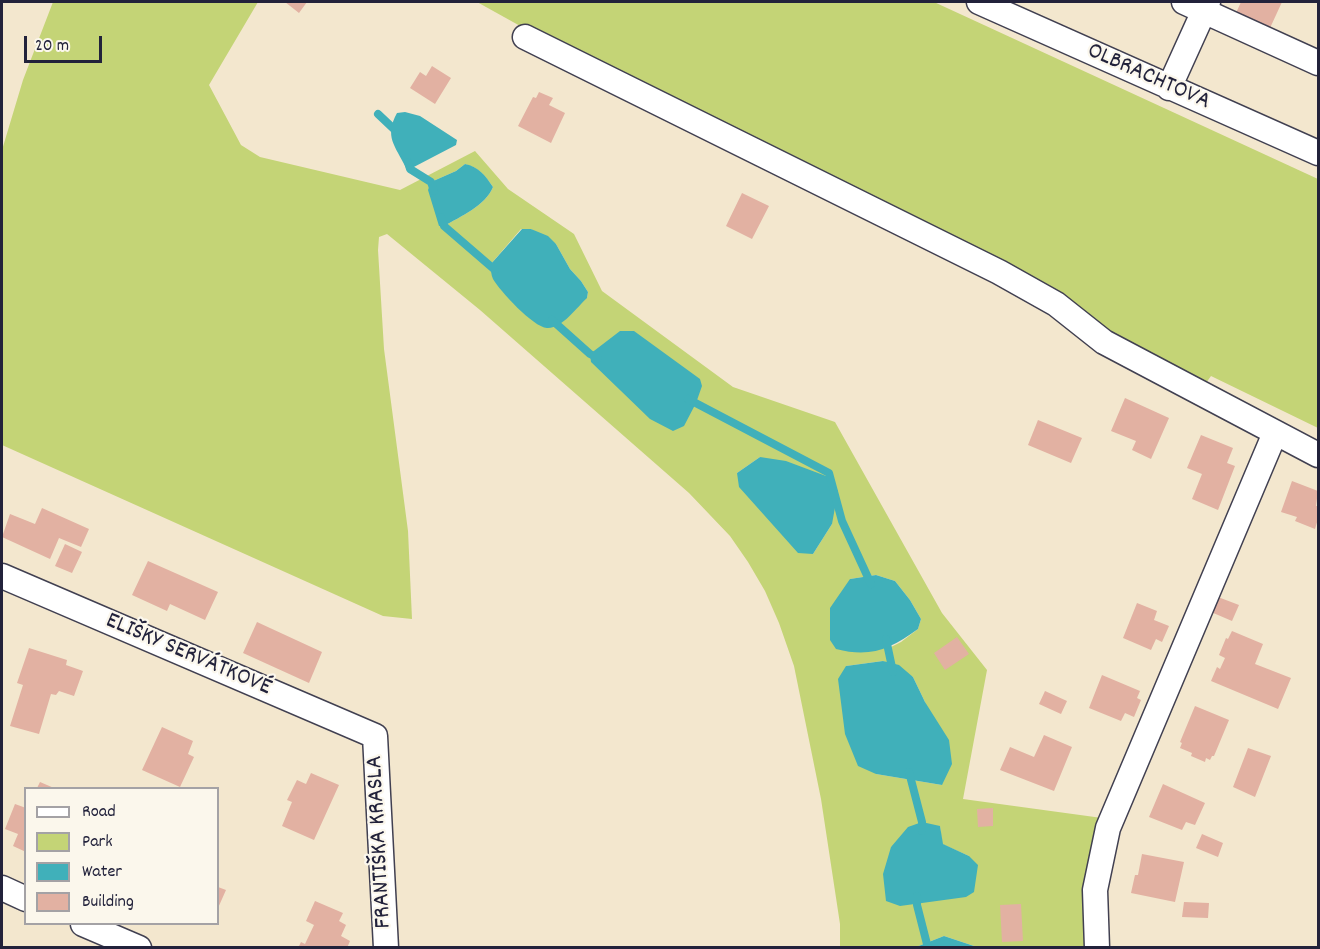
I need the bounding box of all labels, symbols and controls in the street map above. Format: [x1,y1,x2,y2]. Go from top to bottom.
scale bar [27,24,105,62]
text: 20 m [35,34,69,59]
street label: OLBRACHTOVA [1082,38,1214,118]
street label: ELIŠKY SERVÁTKOVÉ [101,608,275,704]
street label: FRANTIŠKA KRASLA [362,755,400,929]
legend [24,787,219,925]
text: Road [82,800,116,825]
text: Park [82,830,113,855]
text: Water [82,860,122,885]
text: Building [82,890,134,915]

